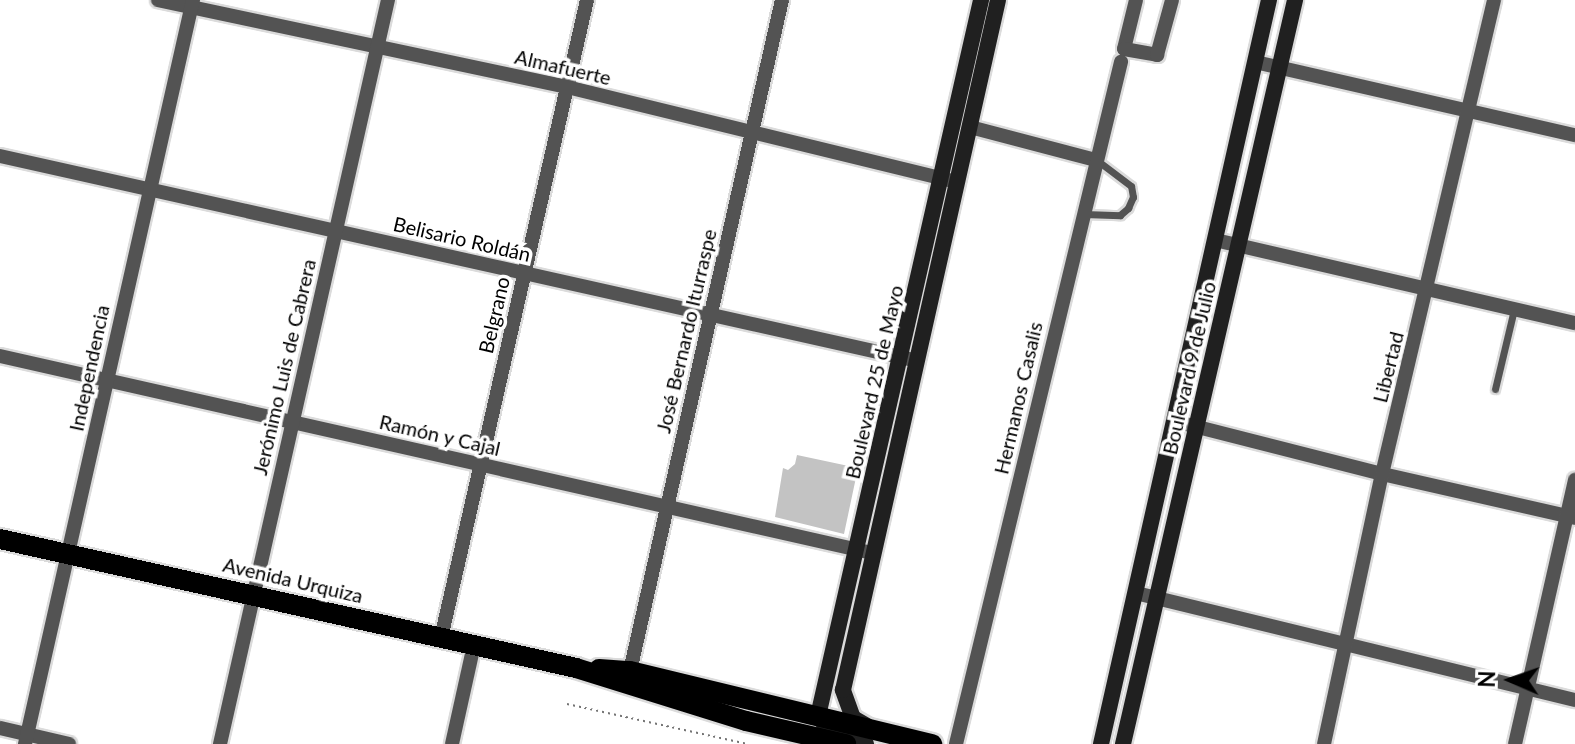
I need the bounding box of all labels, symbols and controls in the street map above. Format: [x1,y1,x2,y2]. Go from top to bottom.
street label: Almafuerte [512,44,614,90]
street label: Belisario Roldán [391,212,533,266]
street label: José Bernardo Iturraspe [651,227,721,435]
street label: Jerónimo Luis de Cabrera [247,257,321,477]
street label: Belgrano [474,274,514,356]
street label: Boulevard 9 de Julio [1157,279,1221,457]
street label: Boulevard 25 de Mayo [840,283,908,481]
street label: Independencia [64,303,114,433]
street label: Hermanos Casalis [989,320,1047,476]
street label: Libertad [1368,329,1408,405]
street label: Ramón y Cajal [377,409,503,461]
street label: Avenida Urquiza [221,552,365,608]
north arrow [1471,640,1551,720]
text: N [1473,670,1500,688]

